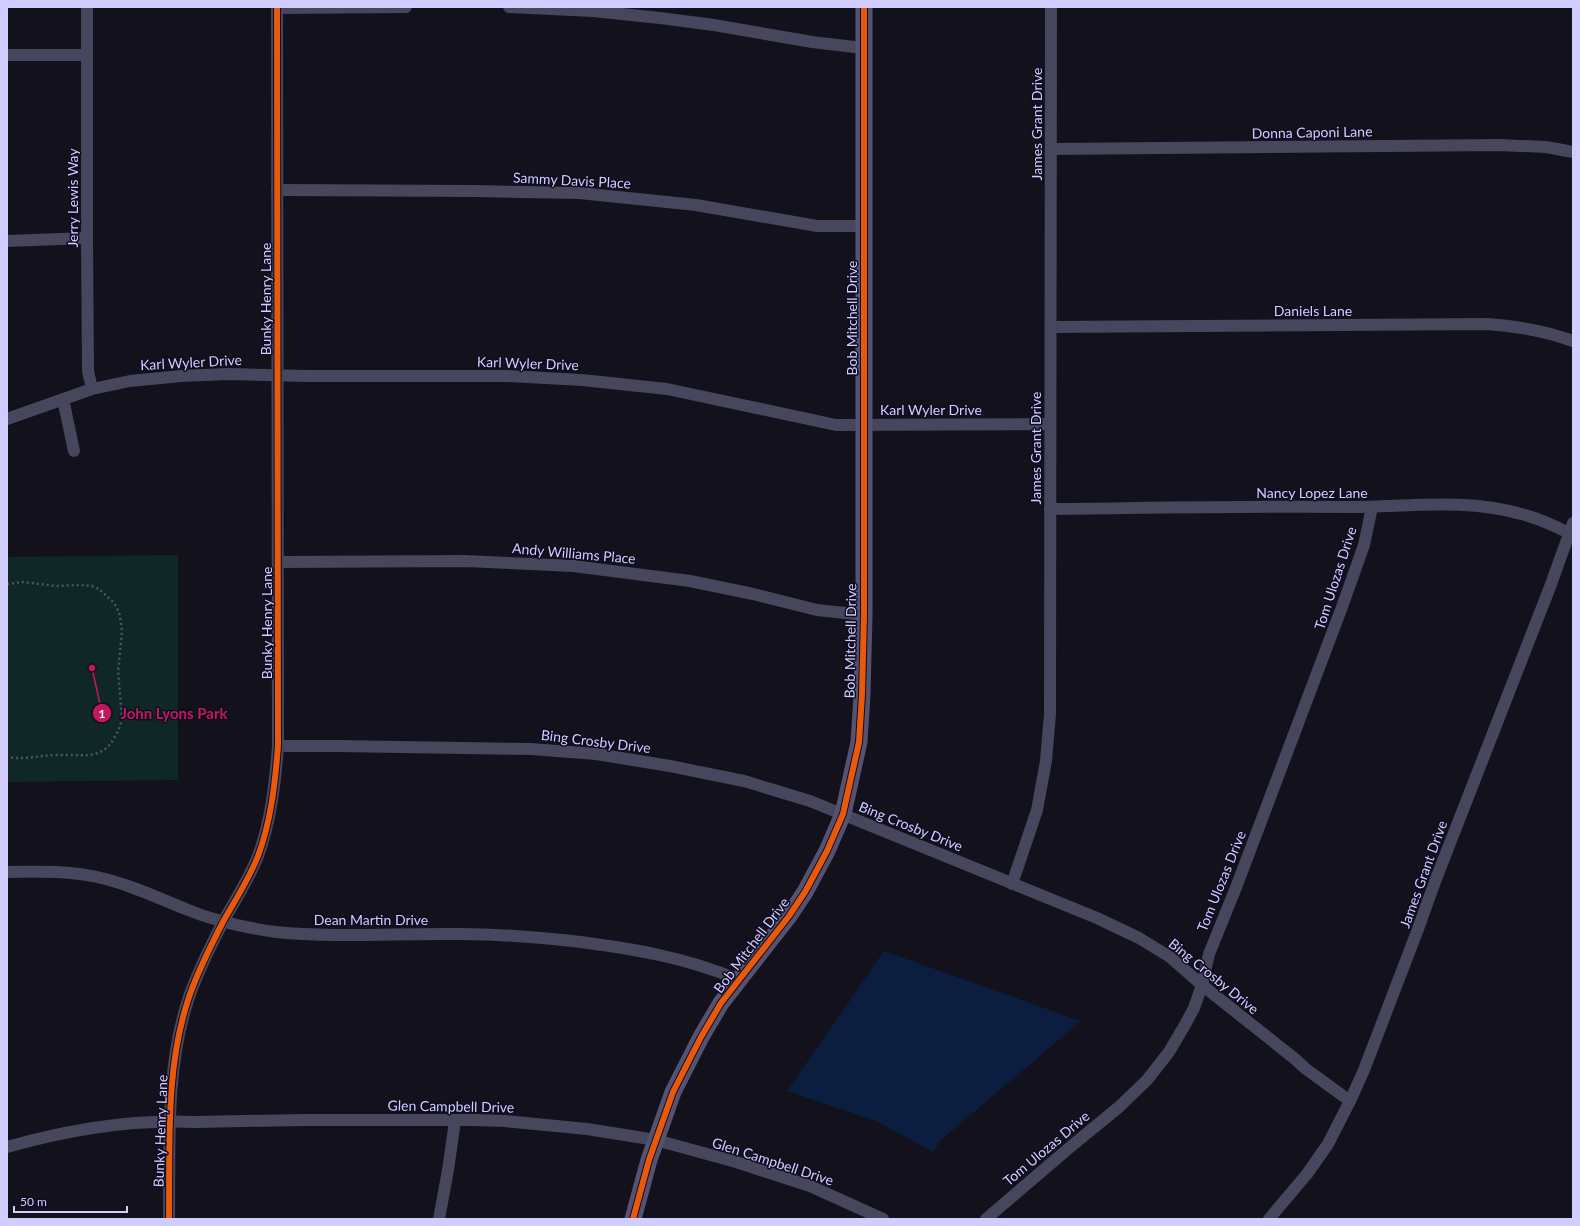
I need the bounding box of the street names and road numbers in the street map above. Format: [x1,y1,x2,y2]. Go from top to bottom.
street label: James Grant Drive [1028,68,1045,180]
street label: Donna Caponi Lane [1251,122,1373,142]
street label: Jerry Lewis Way [64,148,81,248]
street label: Sammy Davis Place [513,168,631,192]
street label: Bunky Henry Lane [257,243,274,355]
street label: Bob Mitchell Drive [843,260,860,376]
street label: Daniels Lane [1274,302,1352,319]
street label: Karl Wyler Drive [140,351,242,373]
street label: Karl Wyler Drive [477,353,579,373]
street label: James Grant Drive [1027,392,1044,504]
street label: Karl Wyler Drive [880,401,982,418]
street label: Nancy Lopez Lane [1256,484,1368,501]
street label: Tom Ulozas Drive [1310,524,1360,632]
street label: Andy Williams Place [512,539,636,567]
street label: Bunky Henry Lane [258,567,275,679]
street label: Bob Mitchell Drive [840,583,860,699]
street label: Bing Crosby Drive [540,726,652,756]
street label: Bing Crosby Drive [857,797,965,855]
street label: James Grant Drive [1396,818,1450,930]
street label: Tom Ulozas Drive [1193,828,1249,934]
street label: Bob Mitchell Drive [710,894,792,996]
street label: Dean Martin Drive [314,911,428,928]
street label: Bing Crosby Drive [1166,935,1262,1017]
street label: Bunky Henry Lane [150,1074,170,1188]
street label: Glen Campbell Drive [387,1096,515,1116]
street label: Tom Ulozas Drive [999,1107,1093,1189]
street label: Glen Campbell Drive [710,1133,836,1189]

